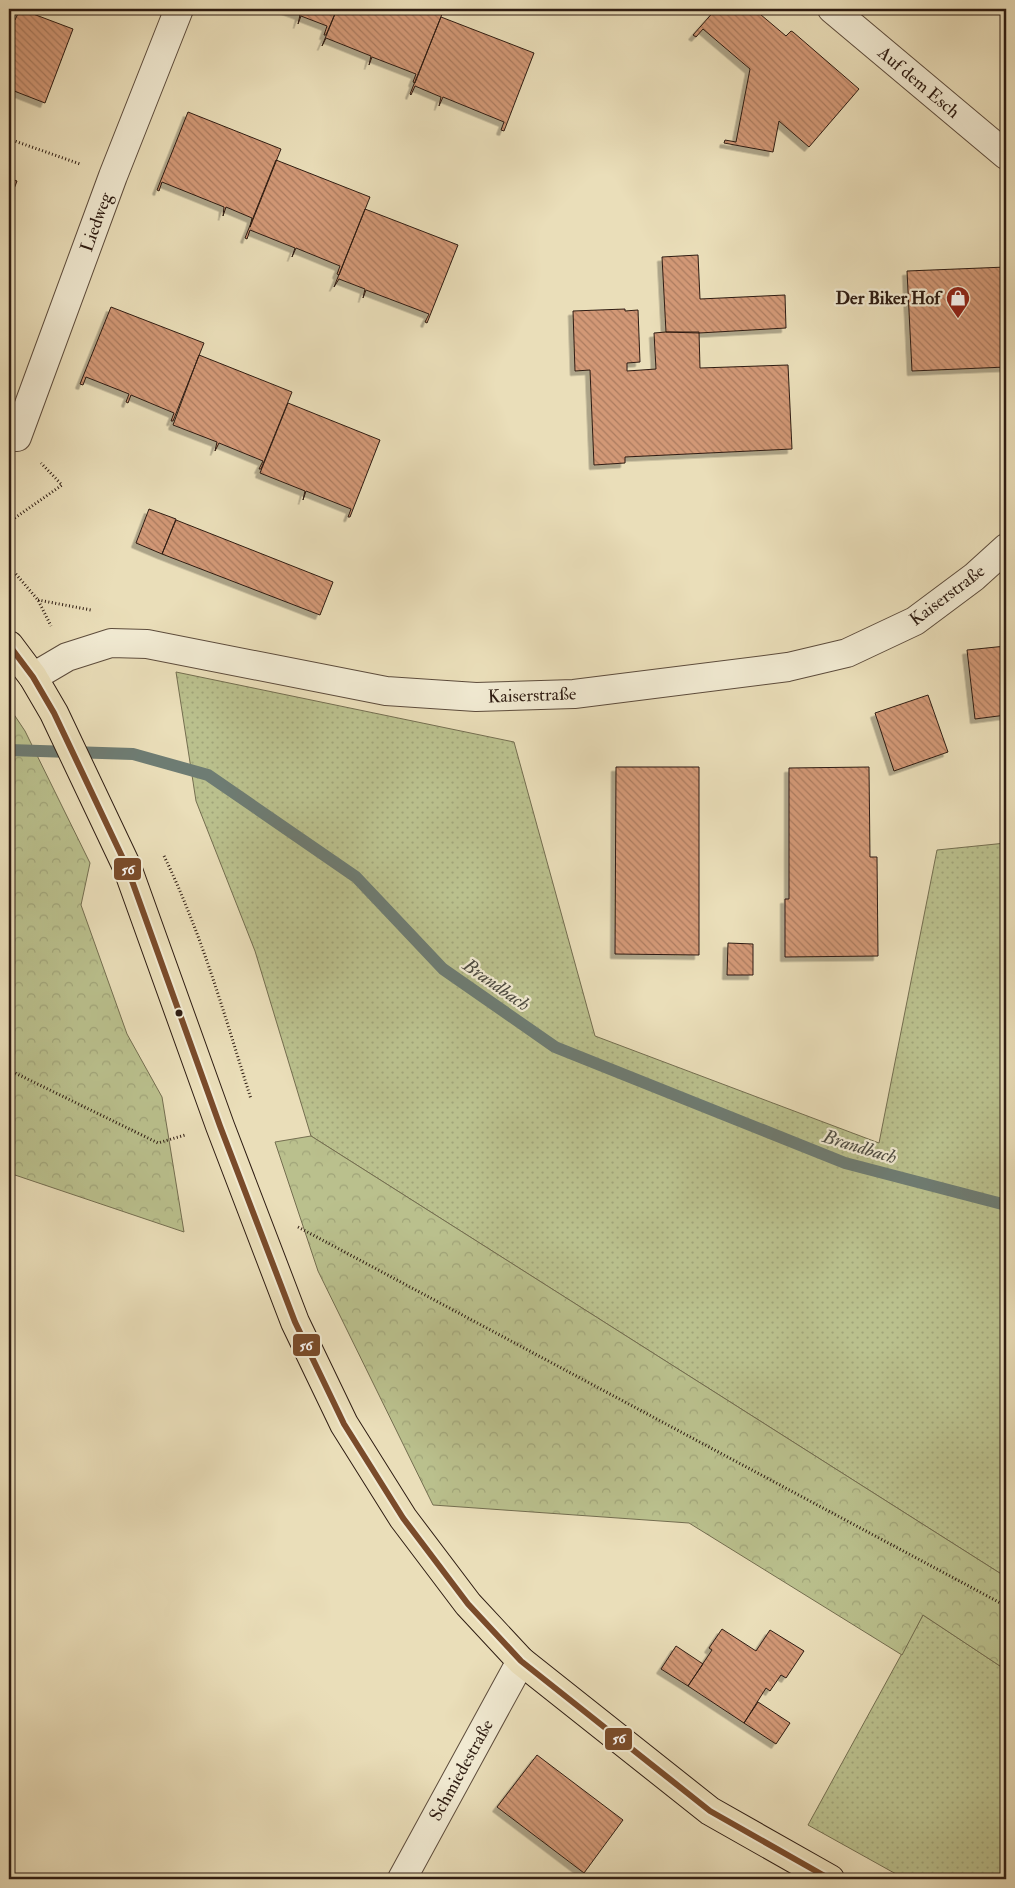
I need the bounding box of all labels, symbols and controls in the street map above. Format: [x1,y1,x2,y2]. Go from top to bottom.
street label: Auf dem Esch [872,41,965,124]
street label: Liedweg [75,188,118,255]
shop icon: Der Biker Hof [945,285,971,319]
place label: Der Biker Hof [835,287,943,310]
street label: Kaiserstraße [905,559,990,631]
street label: Kaiserstraße [487,682,577,709]
line badge: 56 [113,857,142,881]
text: 56 [121,861,136,878]
water label: Brandbach [458,953,534,1016]
unlabelled marker [174,1008,184,1018]
water label: Brandbach [819,1124,900,1170]
line badge: 56 [292,1333,321,1357]
text: 56 [299,1337,314,1354]
street label: Schmiedestraße [424,1715,499,1825]
line badge: 56 [604,1727,633,1751]
text: 56 [612,1730,627,1747]

